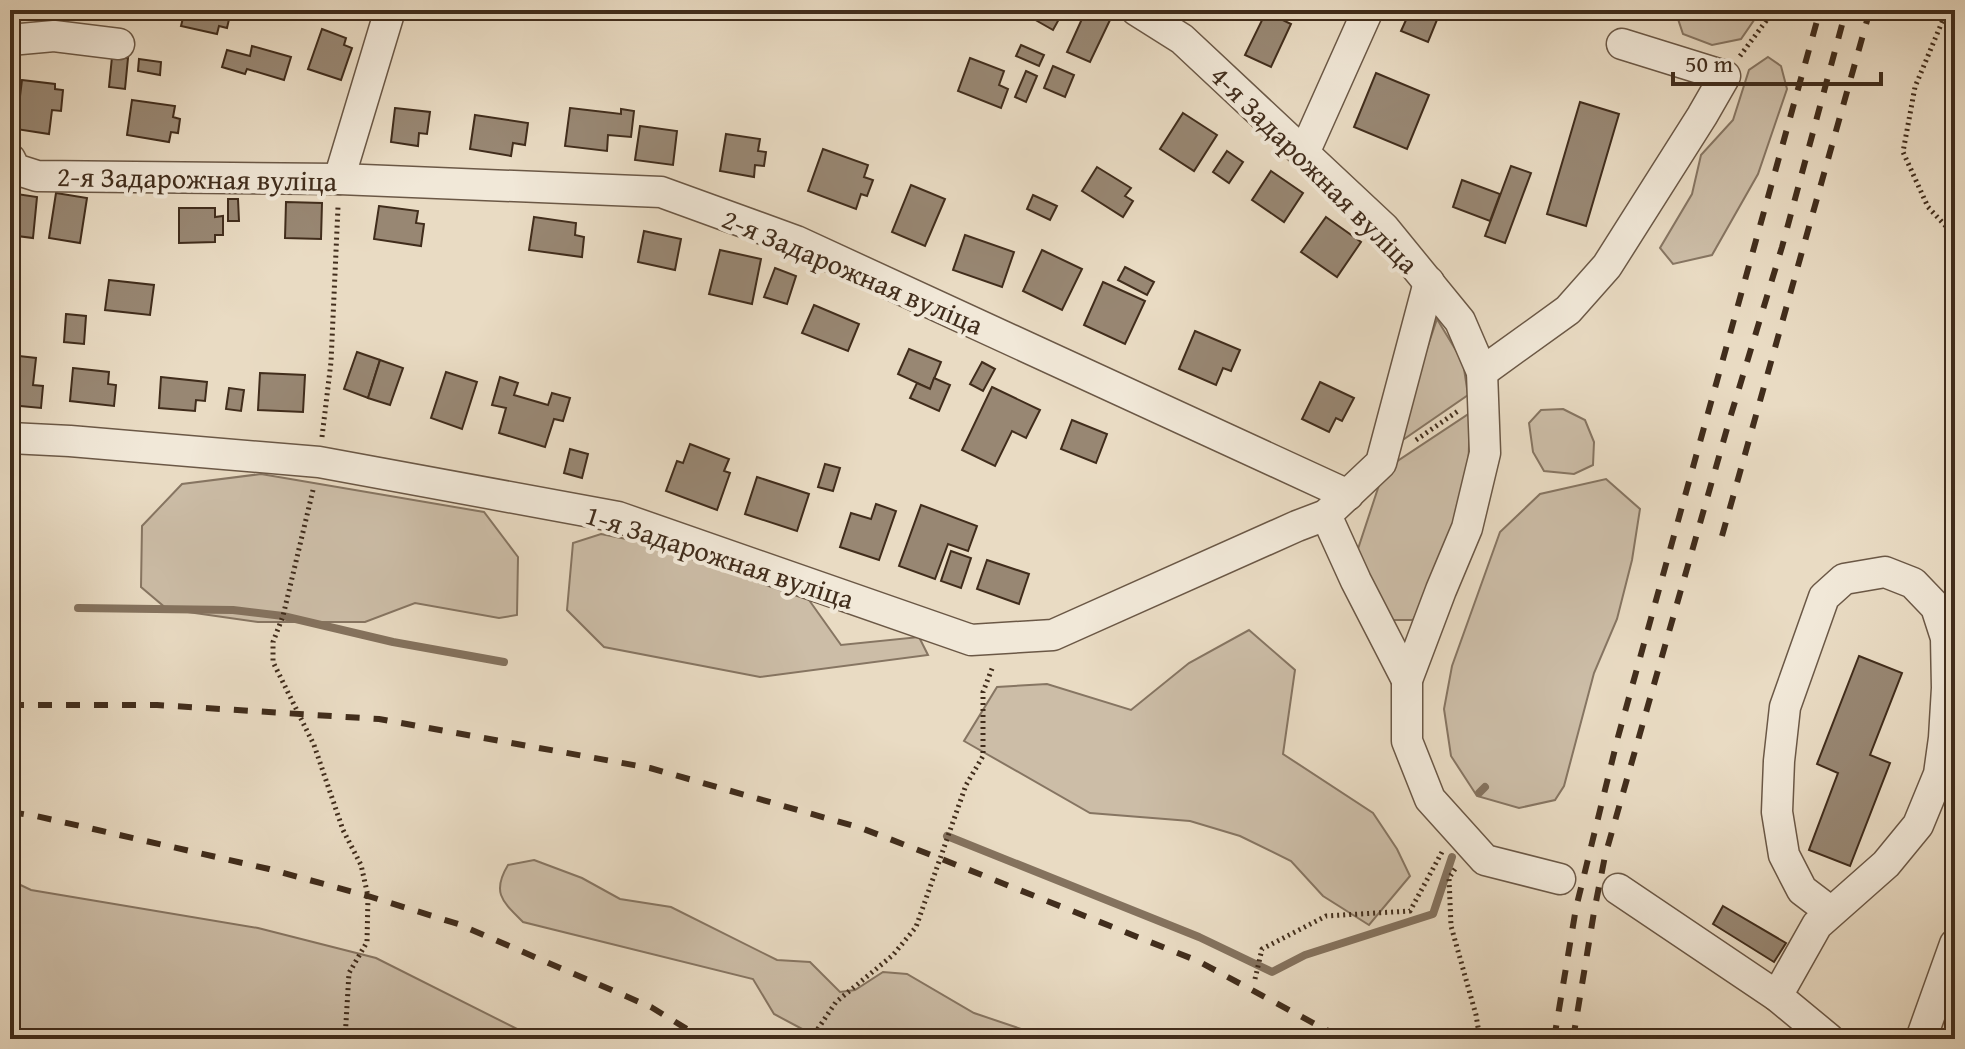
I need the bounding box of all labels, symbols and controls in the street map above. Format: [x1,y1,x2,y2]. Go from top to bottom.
scale bar [1673,36,1881,86]
text: 50 m [1685,46,1733,81]
street label: 4-я Задарожная вуліца [1201,55,1429,283]
street label: 2-я Задарожная вуліца [57,155,338,201]
street label: 2-я Задарожная вуліца [716,197,991,345]
street label: 1-я Задарожная вуліца [580,493,860,619]

